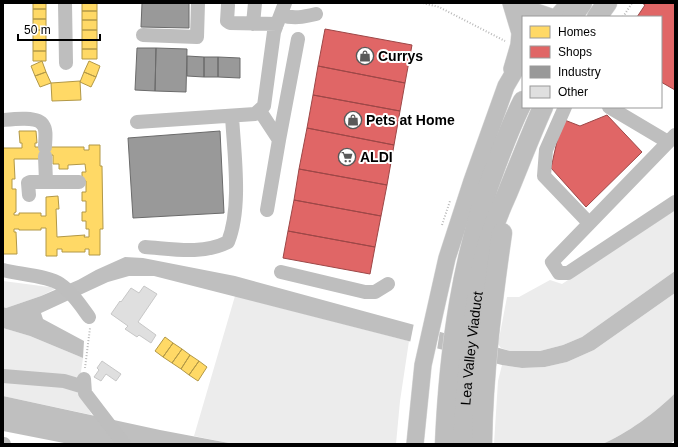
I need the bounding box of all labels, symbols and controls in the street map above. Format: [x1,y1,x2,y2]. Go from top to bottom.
scale bar [18,16,100,42]
legend [522,16,662,108]
text: 50 m [24,23,51,37]
text: Homes [558,25,596,39]
text: Shops [558,45,592,59]
shop icon: Currys [355,46,375,66]
place label: Currys [378,48,423,64]
text: Industry [558,65,601,79]
text: Other [558,85,588,99]
shop icon: Pets at Home [343,110,363,130]
place label: Pets at Home [366,112,455,128]
supermarket icon: ALDI [337,147,357,167]
place label: ALDI [360,149,393,165]
street label: Lea Valley Viaduct [457,290,486,406]

